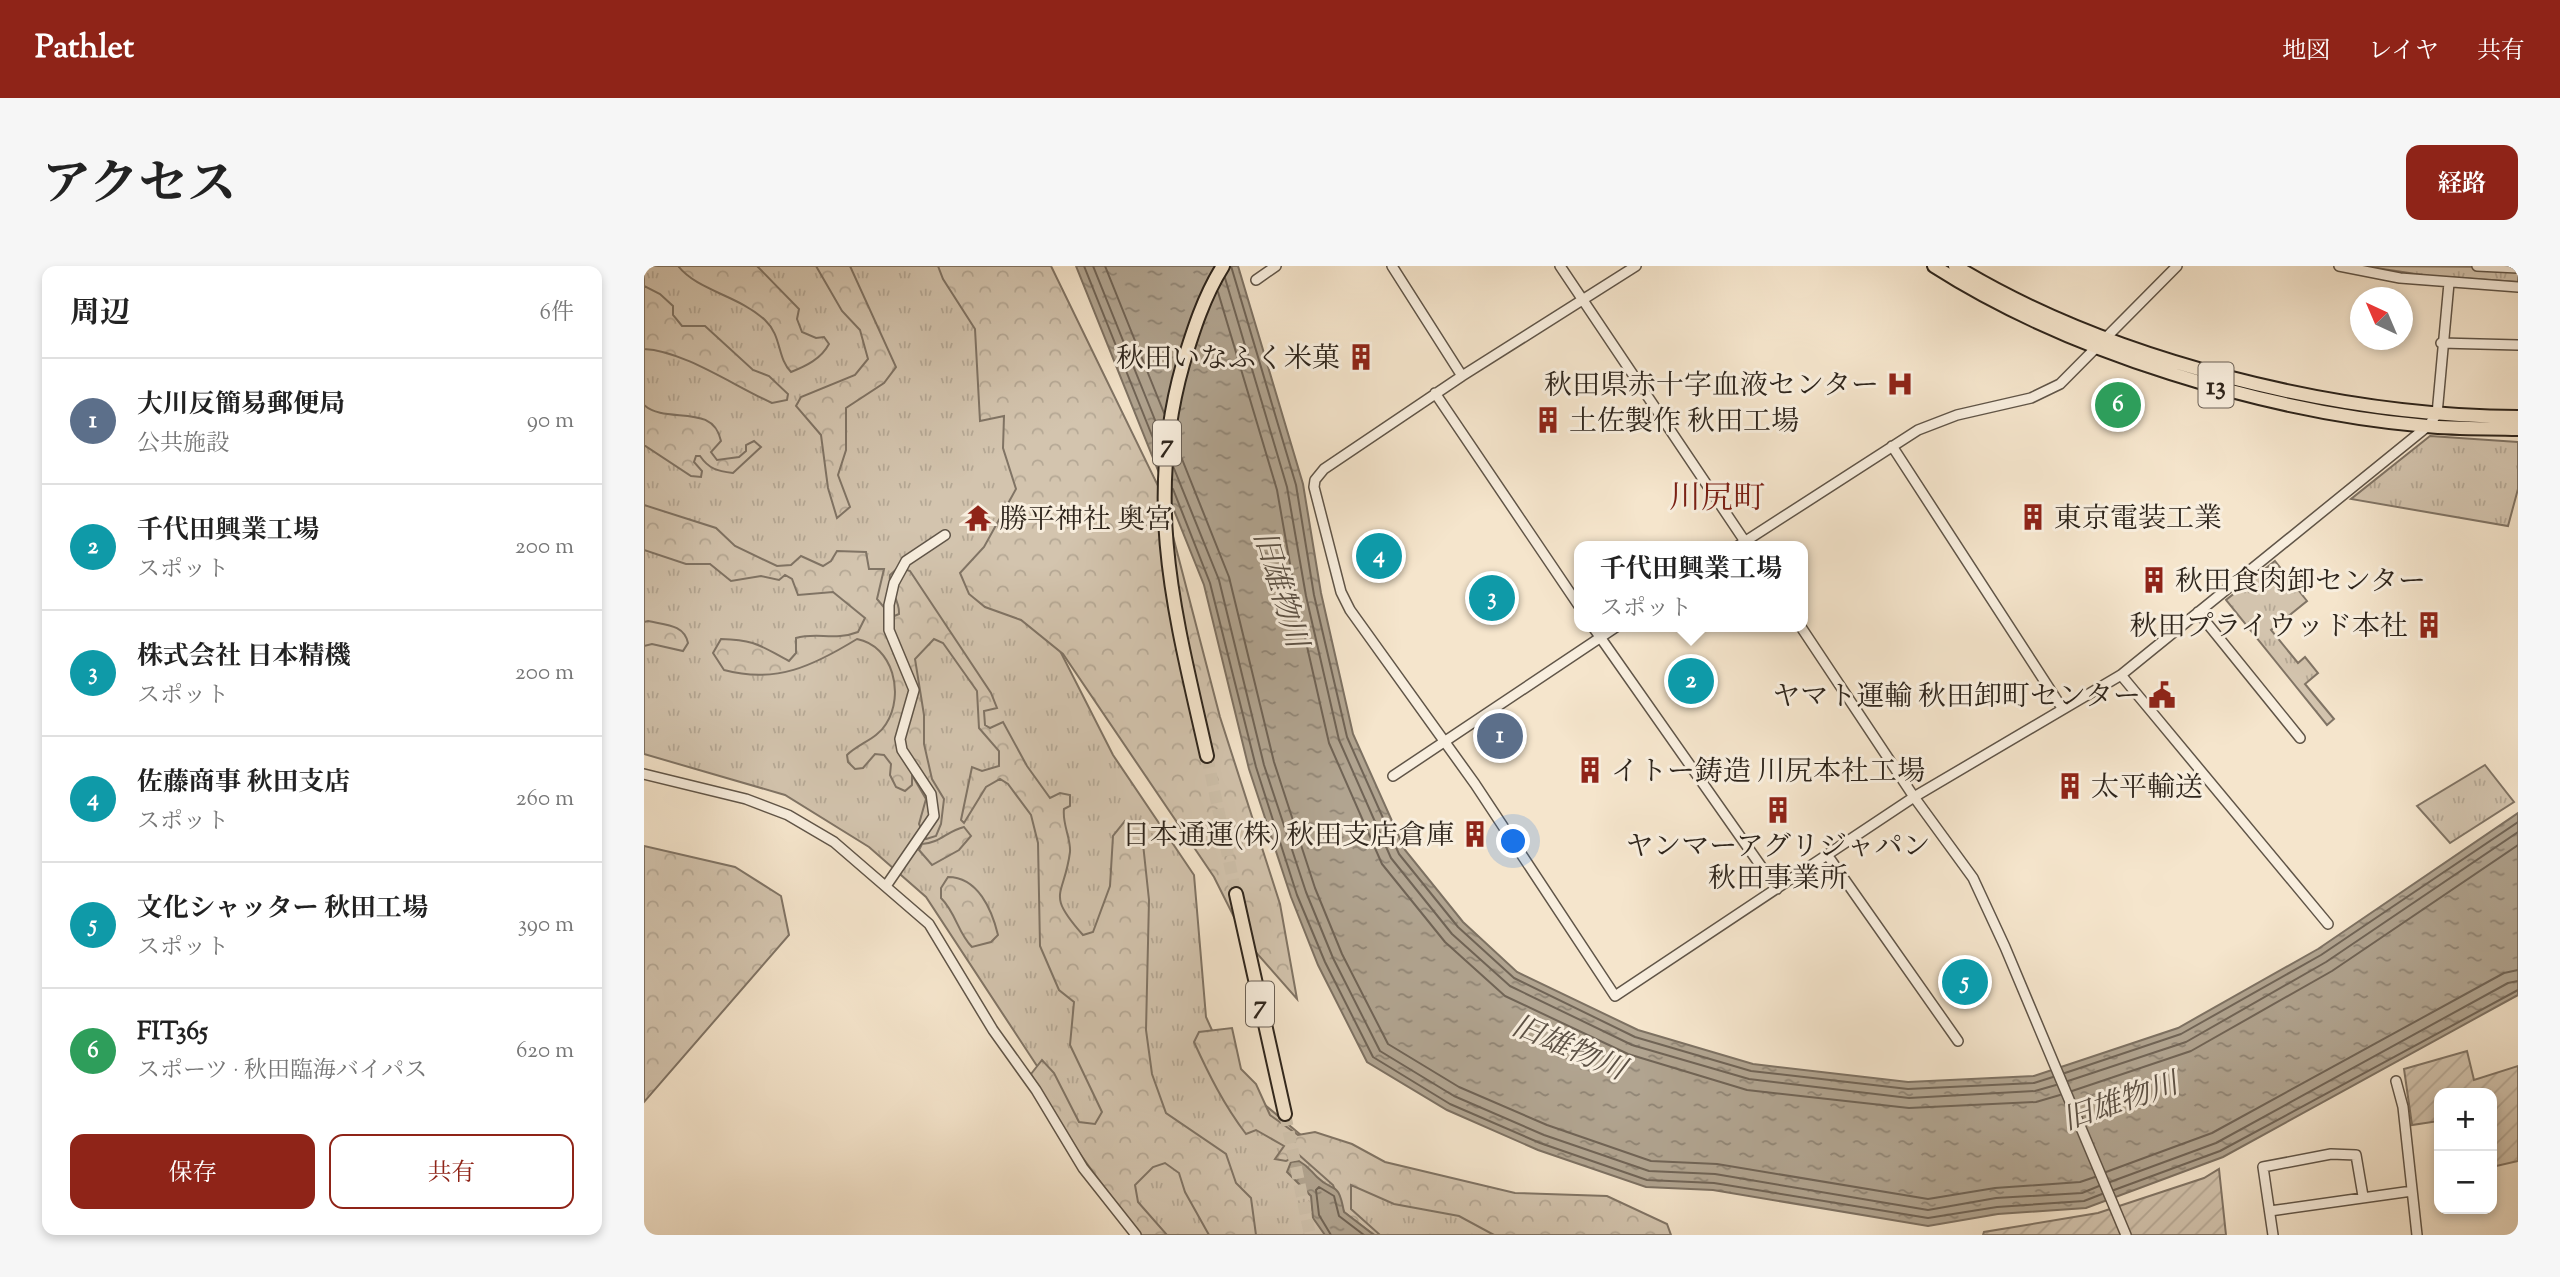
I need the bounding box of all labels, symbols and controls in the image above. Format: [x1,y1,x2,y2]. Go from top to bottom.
text: Pathlet [35,25,134,73]
text: 地図 [2282,35,2330,69]
text: レイヤ [2368,35,2439,69]
text: 共有 [2477,35,2525,69]
button: 経路 [2406,145,2518,220]
text: アクセス [42,152,237,222]
north arrow [2350,287,2413,350]
text: 周辺 [70,293,130,336]
text: 6件 [540,297,574,330]
place label: 秋田いなふく米菓 [1116,340,1340,380]
building icon: 秋田いなふく米菓 [1346,342,1376,372]
road number: 13 [2198,362,2234,408]
place label: 秋田県赤十字血液センター [1544,367,1879,407]
hospital icon: 秋田県赤十字血液センター [1885,369,1915,399]
pin: 6 [2095,379,2141,431]
text: 大川反簡易郵便局 [137,387,345,424]
place label: 土佐製作 秋田工場 [1569,403,1799,443]
text: 1 [89,405,97,438]
text: 90 m [527,405,574,438]
building icon: 土佐製作 秋田工場 [1533,405,1563,435]
road number: 7 [1153,420,1181,466]
text: 公共施設 [137,428,229,461]
district label: 川尻町 [1669,477,1765,523]
place label: 東京電装工業 [2054,500,2222,540]
place label: 勝平神社 奥宮 [999,501,1173,541]
building icon: 東京電装工業 [2018,502,2048,532]
temple icon: 勝平神社 奥宮 [963,503,993,533]
text: 千代田興業工場 [137,513,319,550]
water label: 旧雄物川 [1241,526,1318,656]
pin: 4 [1356,530,1402,582]
text: 2 [88,531,98,564]
text: 200 m [515,531,574,564]
popup [1574,541,1808,632]
text: 千代田興業工場 [1600,552,1782,589]
text: スポット [137,554,229,587]
place label: 秋田食肉卸センター [2175,563,2426,603]
building icon: 秋田食肉卸センター [2139,565,2169,595]
pin: 3 [1469,572,1515,624]
text: スポット [1600,593,1692,626]
place label: 秋田プライウッド本社 [2129,608,2408,648]
building icon: 秋田プライウッド本社 [2414,610,2444,640]
text: 株式会社 日本精機 [137,639,351,676]
pin: 2 [1668,655,1714,707]
text: 3 [88,657,98,690]
text: 200 m [515,657,574,690]
place label: ヤマト運輸 秋田卸町センター [1772,678,2141,718]
text: スポット [137,680,229,713]
public building icon: ヤマト運輸 秋田卸町センター [2147,680,2177,710]
pin: 1 [1477,710,1523,762]
place label: イトー鋳造 川尻本社工場 [1611,753,1925,793]
building icon: イトー鋳造 川尻本社工場 [1575,755,1605,785]
text: 佐藤商事 秋田支店 [137,765,351,802]
place label: 太平輸送 [2091,769,2203,809]
building icon: 太平輸送 [2055,771,2085,801]
text: 4 [87,783,99,816]
text: 260 m [516,783,574,816]
building icon: ヤンマーアグリジャパン 秋田事業所 [1763,795,1793,825]
text: スポット [137,806,229,839]
place label: 日本通運(株) 秋田支店倉庫 [1122,817,1454,857]
building icon: 日本通運(株) 秋田支店倉庫 [1460,819,1490,849]
your location [1496,824,1530,858]
place label: ヤンマーアグリジャパン 秋田事業所 [1626,828,1930,900]
text: 文化シャッター 秋田工場 [137,891,428,928]
text: 5 [89,909,97,942]
text: 390 m [518,909,574,942]
text: スポット [137,932,229,965]
pin: 5 [1942,956,1988,1008]
road number: 7 [1246,982,1274,1026]
water label: 旧雄物川 [1504,1006,1634,1094]
text: FIT365 [137,1014,208,1051]
text: 6 [87,1035,99,1068]
text: 620 m [516,1035,574,1068]
text: スポーツ · 秋田臨海バイパス [137,1055,427,1088]
water label: 旧雄物川 [2057,1063,2187,1143]
map controls [2434,1088,2497,1214]
button: + [2434,1088,2497,1151]
button: 保存 [70,1134,315,1209]
button: 共有 [329,1134,574,1209]
button: − [2434,1151,2497,1214]

